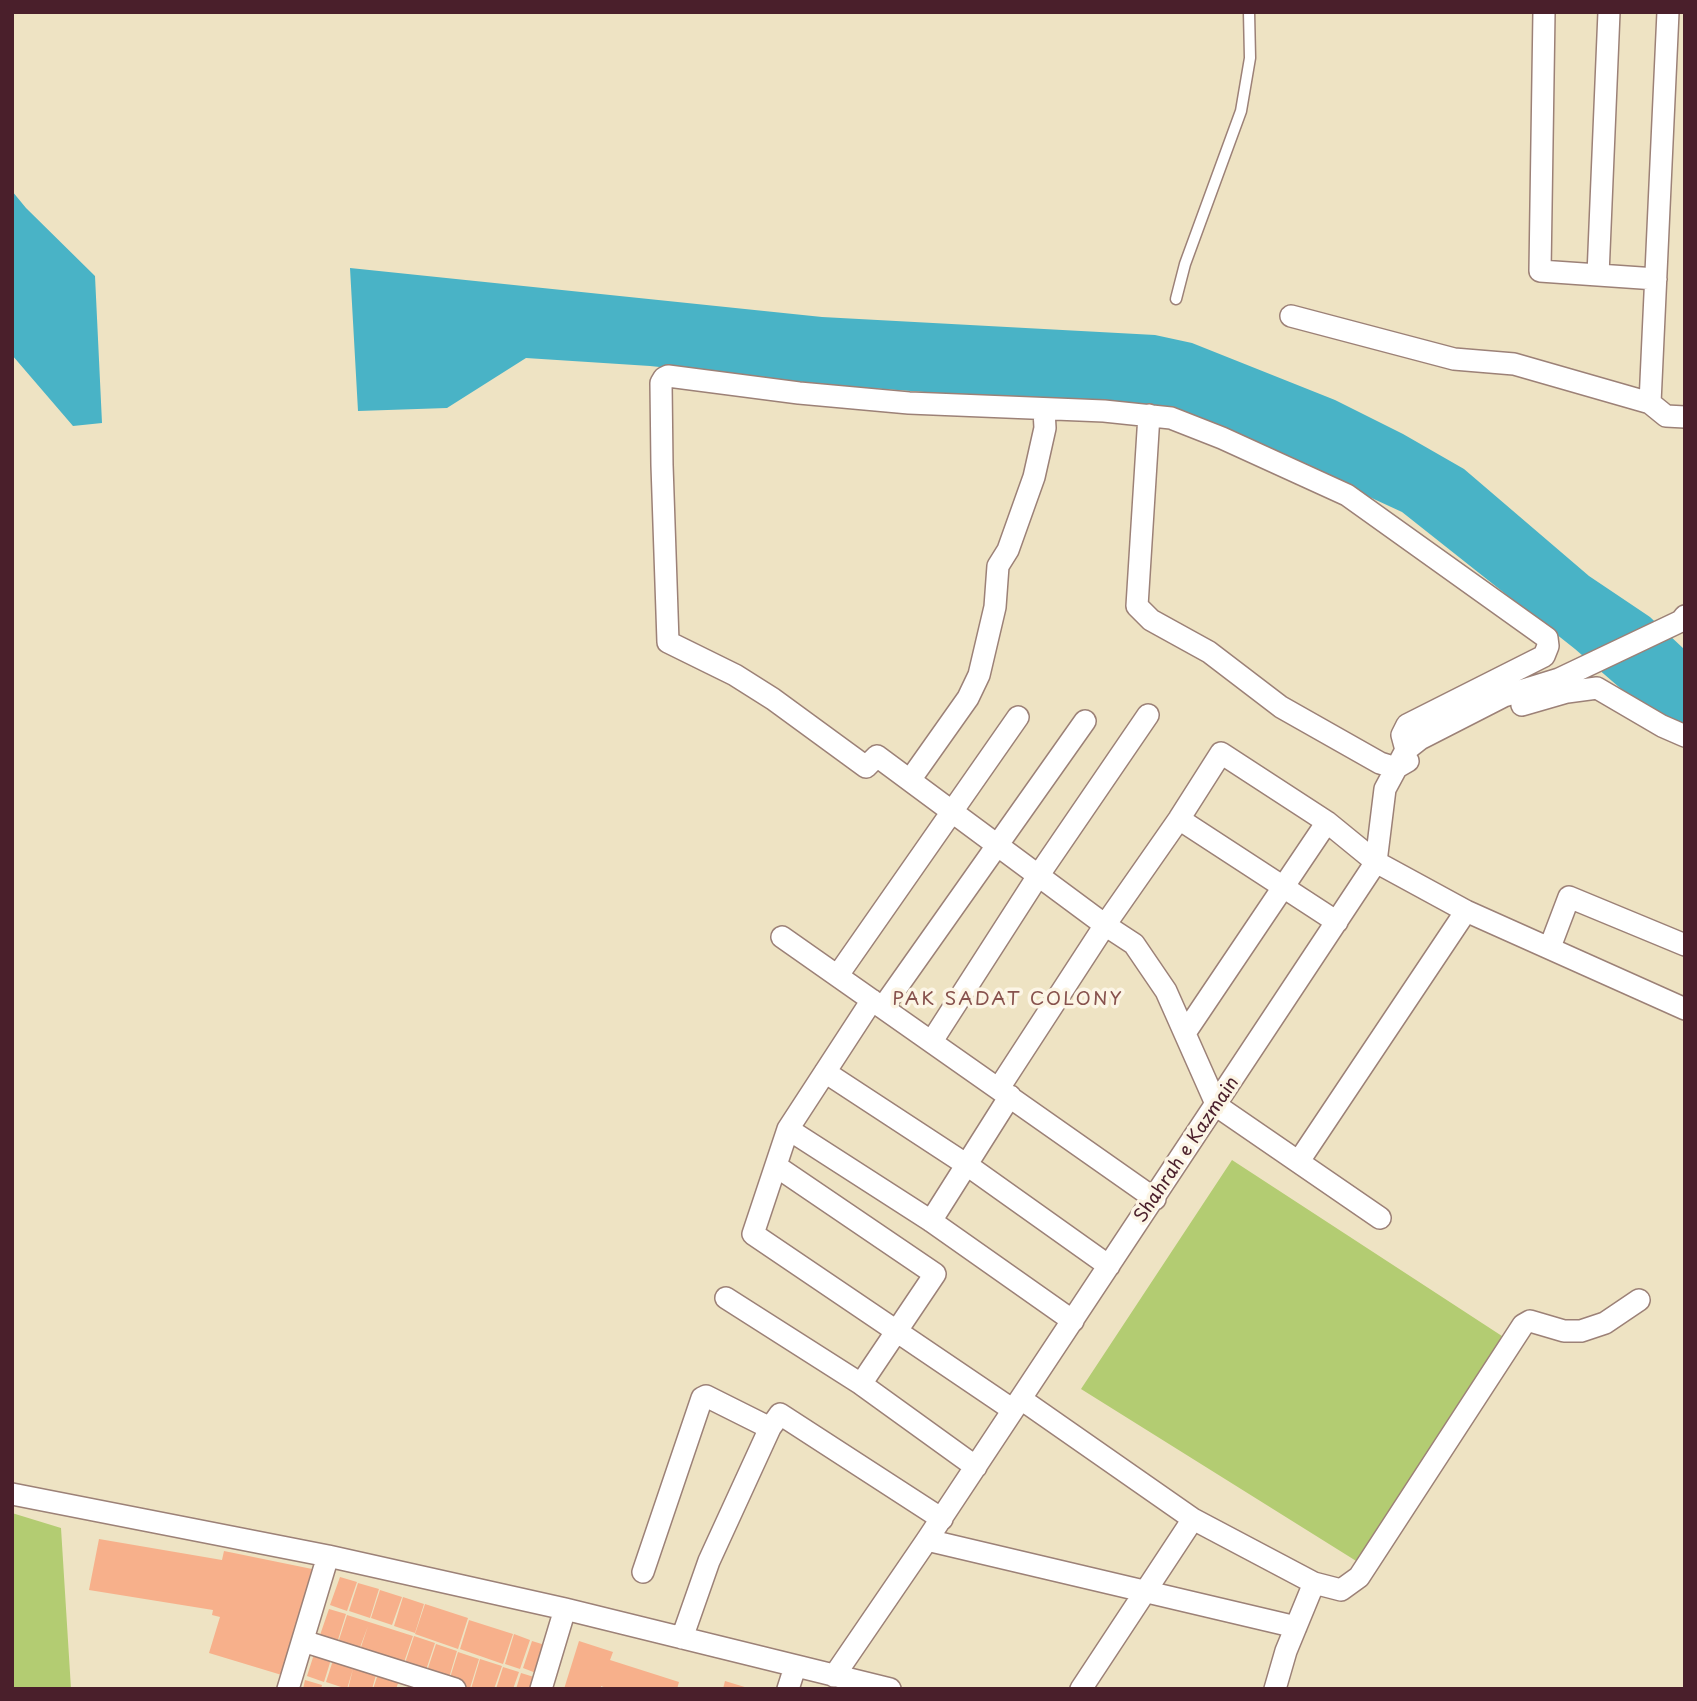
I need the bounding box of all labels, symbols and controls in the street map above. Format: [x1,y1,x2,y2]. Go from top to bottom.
district label: PAK SADAT COLONY [896,989,1120,1011]
street label: Shahrah e Kazmain [1130,1073,1244,1227]

